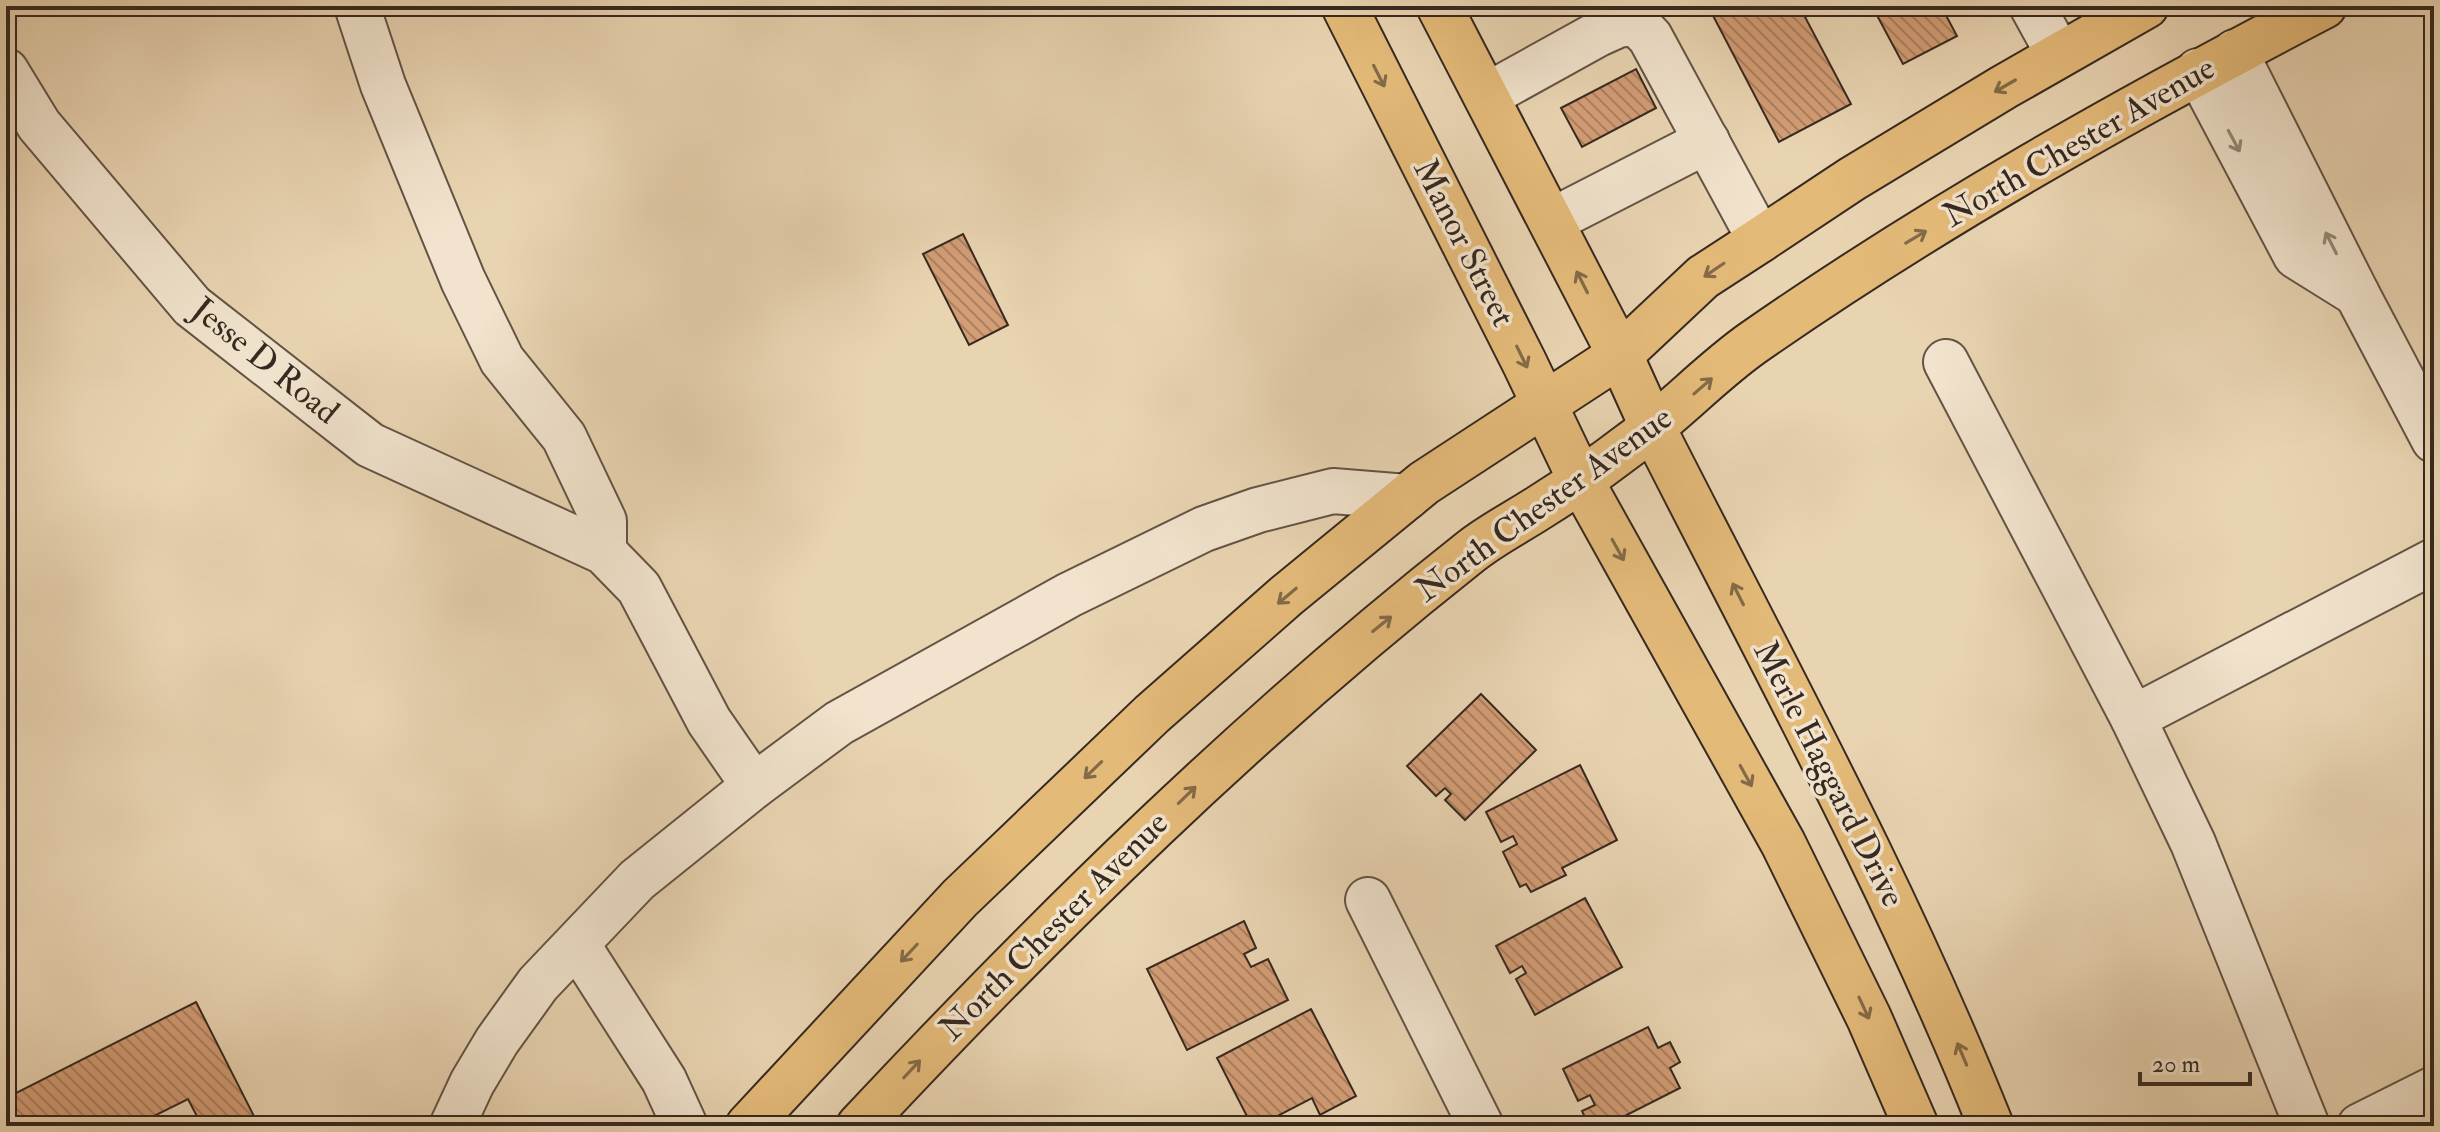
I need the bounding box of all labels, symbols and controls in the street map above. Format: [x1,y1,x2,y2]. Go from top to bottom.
street label: North Chester Avenue [1935,47,2223,237]
one-way arrow [1372,63,1388,87]
one-way arrow [1994,78,2017,94]
one-way arrow [2227,128,2243,152]
street label: Manor Street [1403,152,1525,334]
one-way arrow [1904,229,1927,245]
one-way arrow [2323,231,2338,255]
one-way arrow [1704,262,1726,278]
one-way arrow [1574,271,1590,295]
street label: Jesse D Road [182,288,348,434]
one-way arrow [1515,345,1530,369]
one-way arrow [1692,377,1713,395]
street label: North Chester Avenue [1407,396,1681,612]
one-way arrow [1611,537,1626,561]
one-way arrow [1729,582,1745,606]
one-way arrow [1277,587,1297,605]
one-way arrow [1372,615,1392,633]
street label: Merle Haggard Drive [1743,634,1915,914]
one-way arrow [1084,760,1104,779]
one-way arrow [1738,764,1754,787]
one-way arrow [1177,786,1196,805]
street label: North Chester Avenue [930,802,1178,1050]
one-way arrow [900,942,918,962]
one-way arrow [1857,995,1872,1019]
scale bar [2140,1036,2250,1086]
one-way arrow [1954,1042,1969,1067]
text: 20 m [2152,1049,2201,1080]
one-way arrow [903,1059,922,1079]

